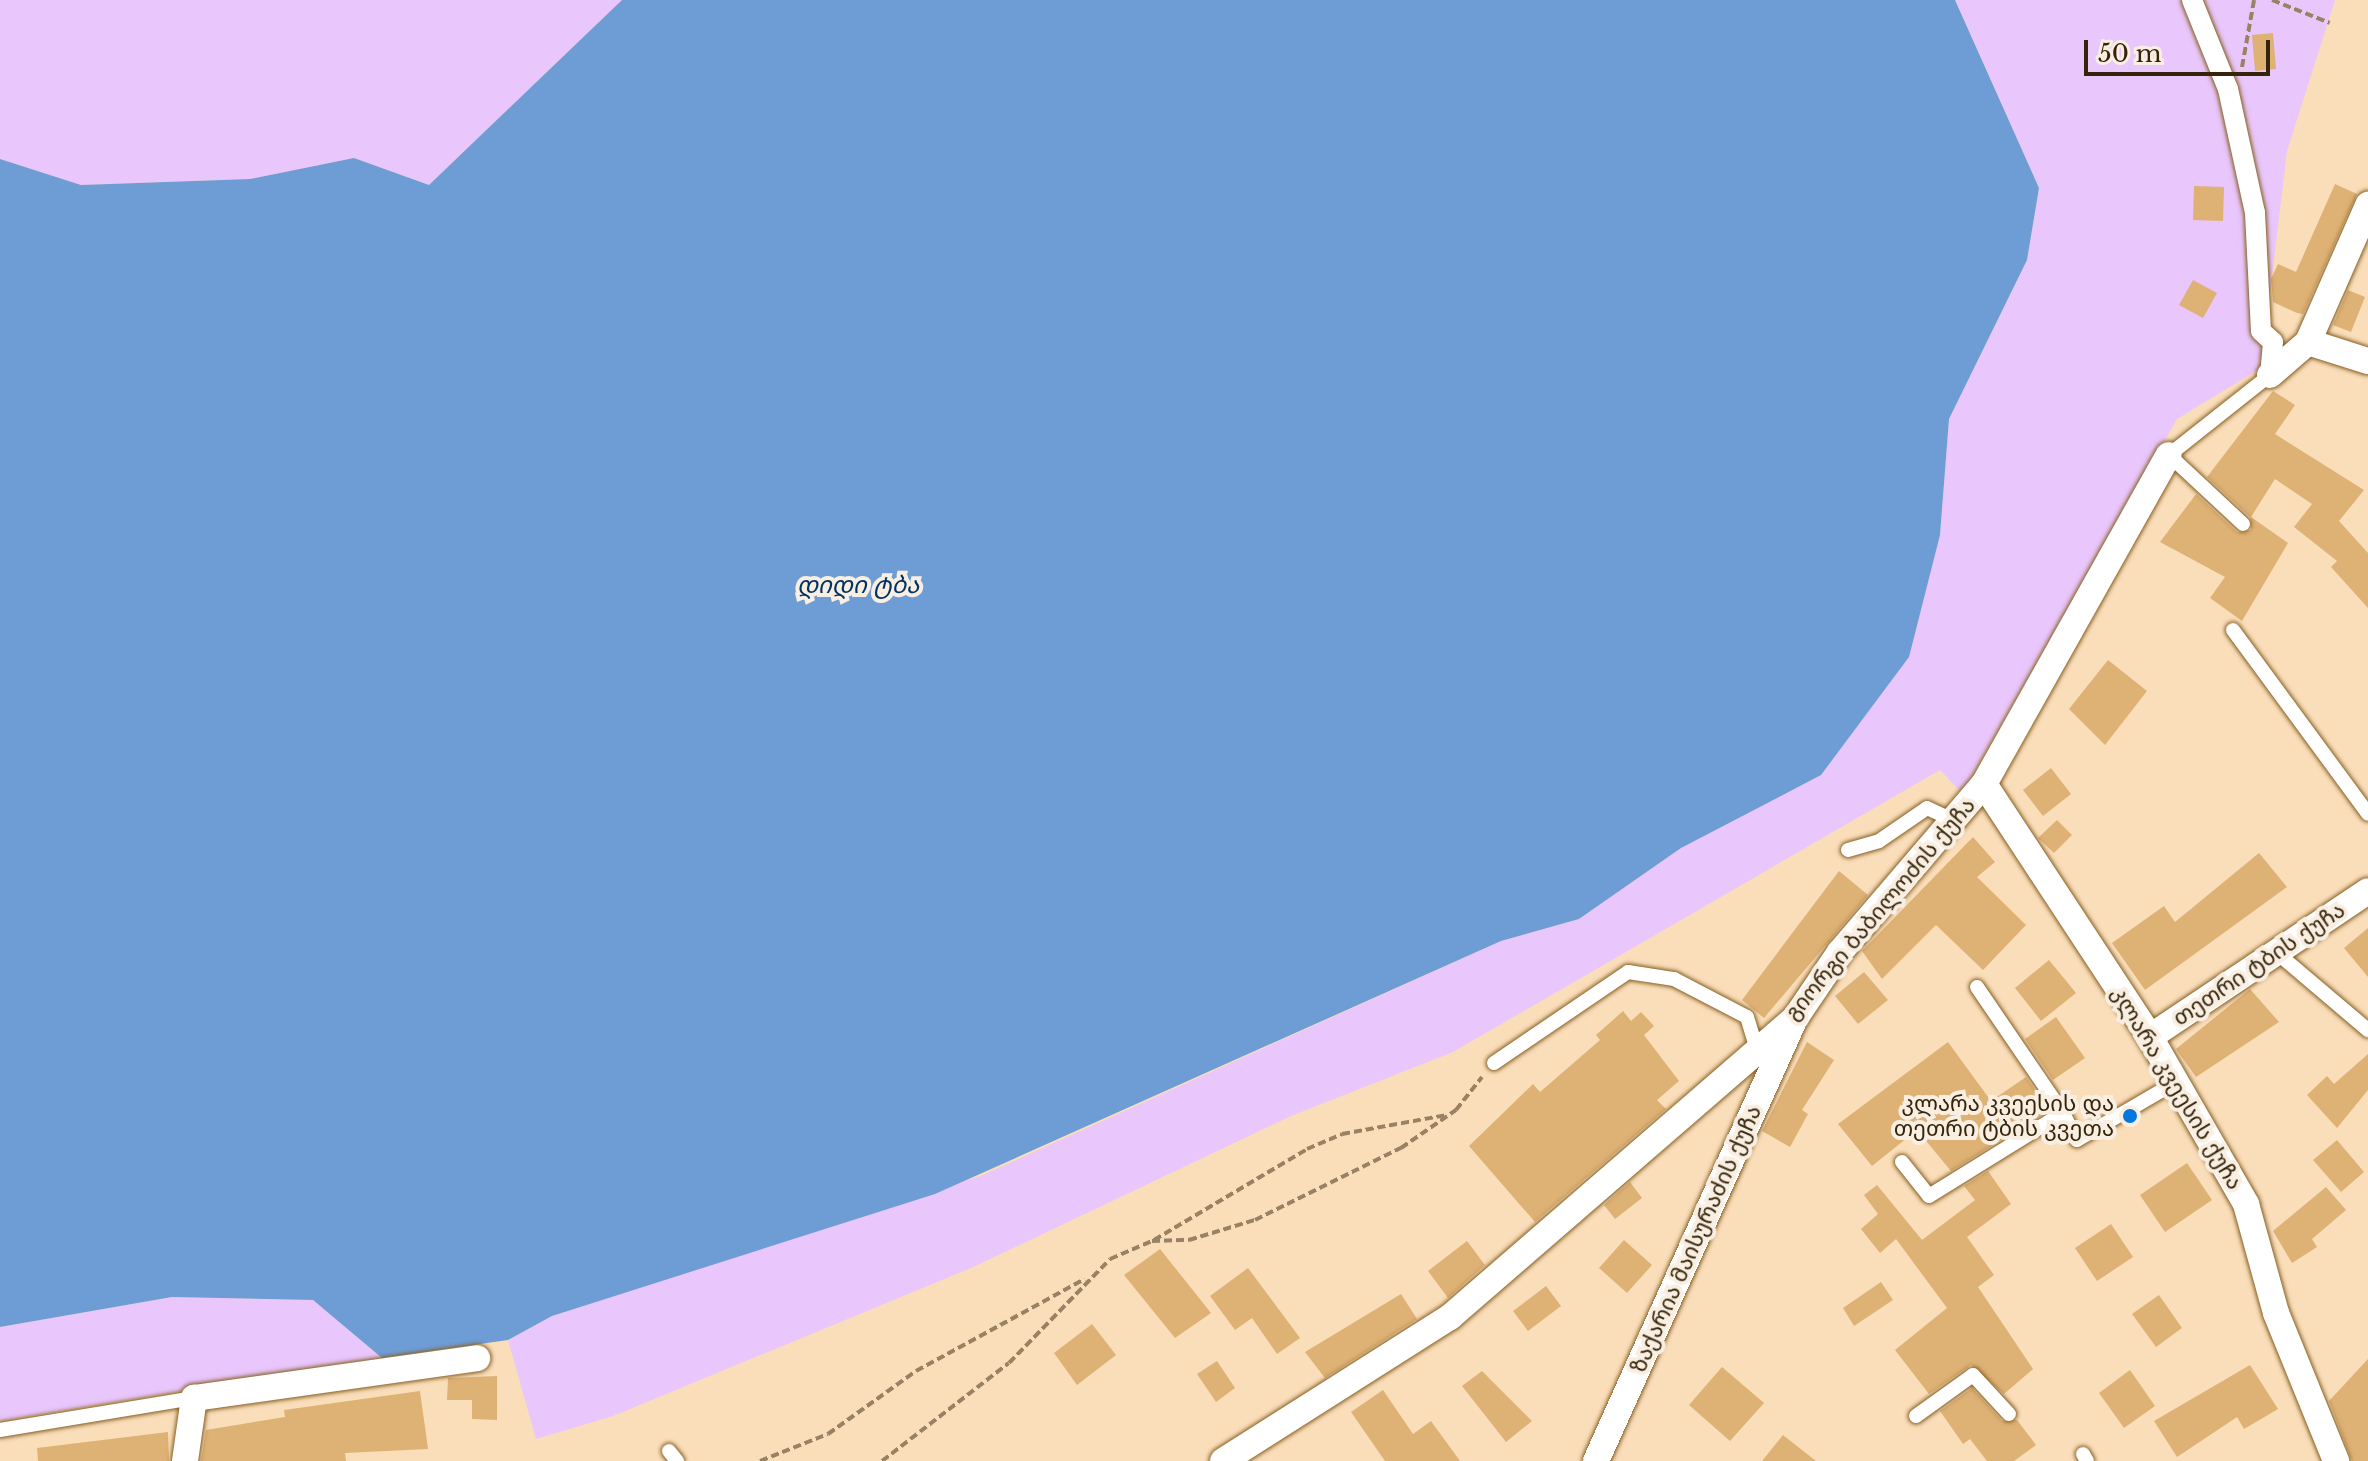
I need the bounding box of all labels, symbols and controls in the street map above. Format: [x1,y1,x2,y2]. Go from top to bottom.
scale bar [2088,24,2274,74]
text: 50 m [2098,39,2161,68]
water label: დიდი ტბა [797,571,919,599]
street label: გიორგი ბაბილოძის ქუჩა [1779,793,1981,1025]
street label: თეთრი ტბის ქუჩა [2168,897,2350,1031]
street label: კლარა კვეესის ქუჩა [2106,982,2248,1194]
place label: კლარა კვეესის და თეთრი ტბის კვეთა [1894,1090,2114,1142]
street label: ზაქარია მაისურაძის ქუჩა [1625,1101,1767,1377]
marker: კლარა კვეესის და თეთრი ტბის კვეთა [2121,1107,2139,1125]

